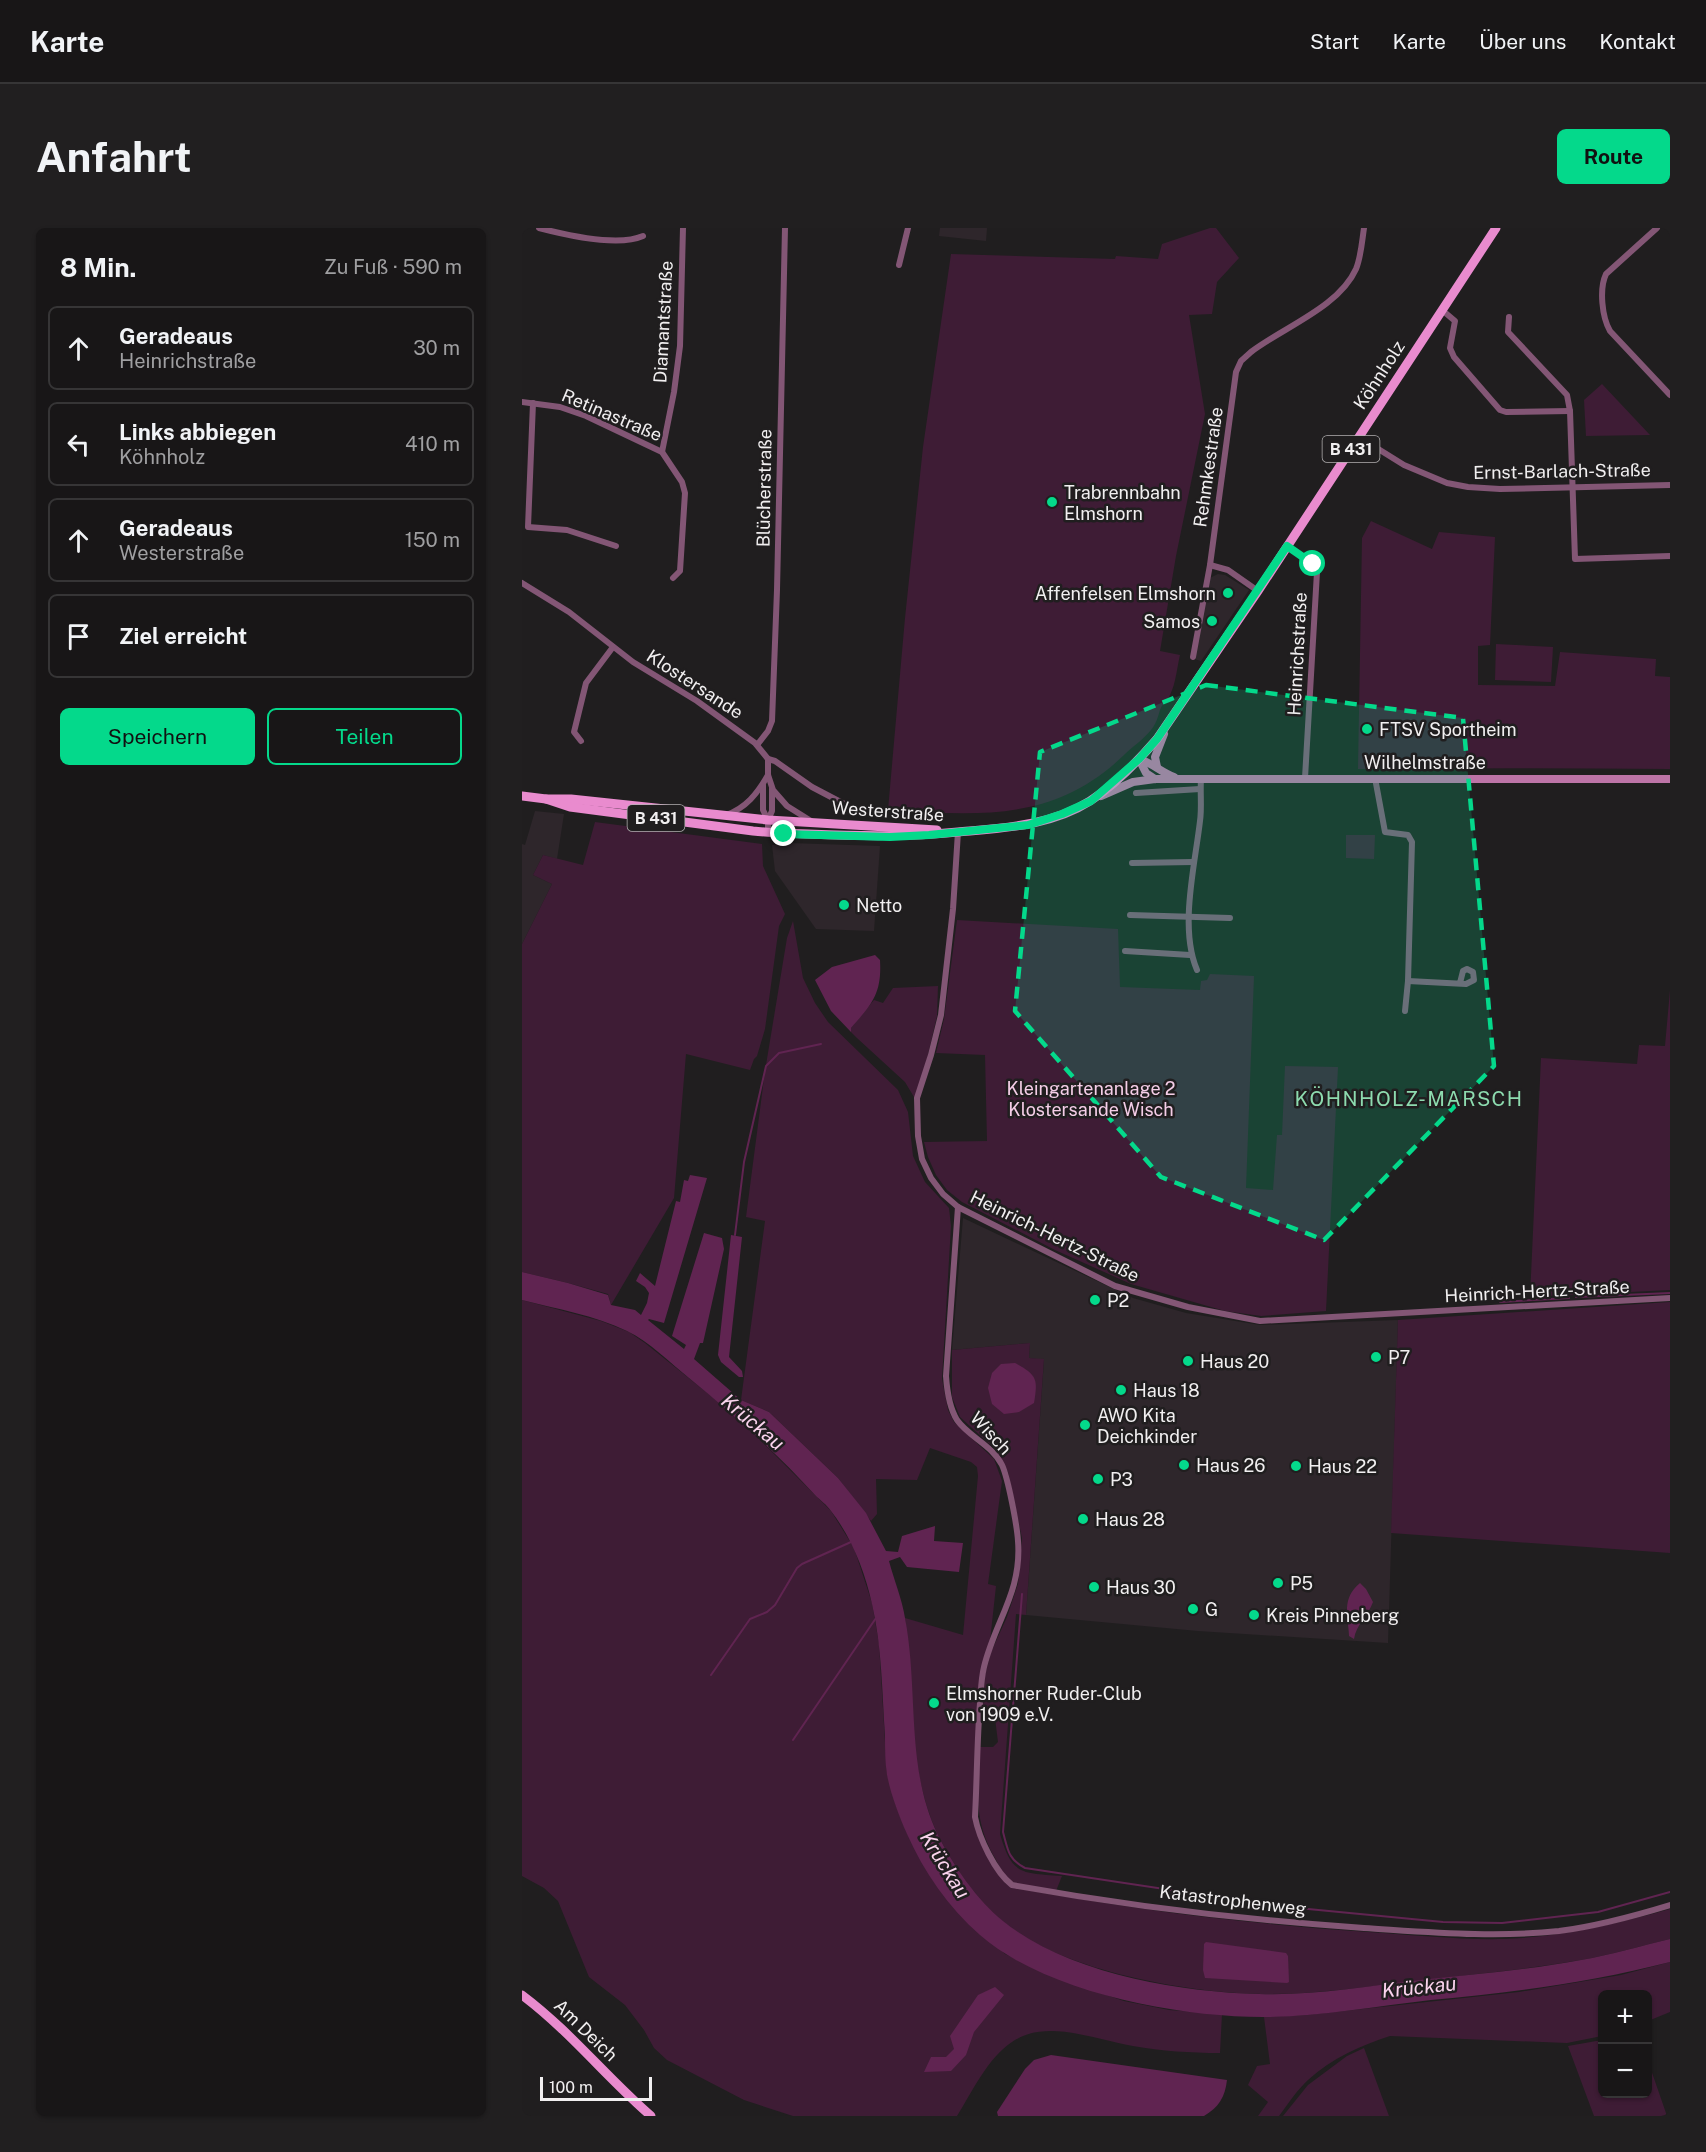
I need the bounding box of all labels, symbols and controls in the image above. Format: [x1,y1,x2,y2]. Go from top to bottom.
text: Karte [30,25,104,58]
text: Start [1310,29,1359,54]
text: Karte [1392,29,1446,54]
text: Über uns [1479,29,1566,54]
text: Kontakt [1599,29,1676,54]
button: Route [1557,129,1670,184]
text: Anfahrt [36,132,192,181]
text: 8 Min. [60,252,137,283]
text: Zu Fuß · 590 m [324,255,462,279]
street label: Diamantstraße [649,260,677,384]
text: Geradeaus [119,323,233,349]
icon: ahead [62,332,95,365]
text: 30 m [413,336,460,360]
street label: Köhnholz [1349,337,1409,413]
text: Heinrichstraße [119,349,256,373]
street label: Retinastraße [559,384,665,446]
street label: Rehmkestraße [1189,406,1227,528]
text: Links abbiegen [119,419,276,445]
icon: left [62,428,95,461]
street label: Blücherstraße [752,429,776,547]
text: 410 m [405,432,460,456]
road number: B 431 [1322,436,1380,462]
text: Köhnholz [119,445,205,469]
street label: Ernst-Barlach-Straße [1473,459,1651,483]
place label: Trabrennbahn Elmshorn [1064,482,1181,524]
marker: Trabrennbahn Elmshorn [1045,495,1059,509]
text: Geradeaus [119,515,233,541]
icon: ahead [62,524,95,557]
text: 150 m [405,528,460,552]
text: Westerstraße [119,541,244,565]
route start [1299,550,1325,576]
place label: Affenfelsen Elmshorn [1035,583,1216,604]
marker: Affenfelsen Elmshorn [1221,586,1235,600]
street label: Heinrichstraße [1283,592,1311,716]
place label: Samos [1143,611,1200,632]
marker: Samos [1205,614,1219,628]
icon: arrive [62,620,95,653]
text: Ziel erreicht [119,623,247,649]
street label: Klostersande [643,645,747,723]
button: Speichern [60,708,255,765]
button: Teilen [267,708,462,765]
place label: FTSV Sportheim [1379,719,1517,740]
marker: FTSV Sportheim [1360,722,1374,736]
street label: Wilhelmstraße [1364,752,1486,773]
street label: Westerstraße [831,797,945,825]
road number: B 431 [628,805,684,831]
route end [770,820,796,846]
place label: Netto [856,895,902,916]
marker: Netto [837,898,851,912]
park label: Kleingartenanlage 2 Klostersande Wisch [1006,1078,1176,1120]
district label: KÖHNHOLZ-MARSCH [1294,1086,1524,1111]
street label: Heinrich-Hertz-Straße [967,1186,1143,1286]
street label: Heinrich-Hertz-Straße [1444,1276,1630,1306]
place label: P2 [1107,1290,1129,1311]
marker: P2 [1088,1293,1102,1307]
place label: P7 [1388,1347,1410,1368]
marker: P7 [1369,1350,1383,1364]
place label: Haus 20 [1200,1351,1269,1372]
marker: Haus 20 [1181,1354,1195,1368]
place label: Haus 18 [1133,1380,1200,1401]
marker: Haus 18 [1114,1383,1128,1397]
water label: Krückau [717,1389,789,1455]
place label: AWO Kita Deichkinder [1097,1405,1197,1447]
street label: Wisch [966,1407,1016,1459]
marker: AWO Kita Deichkinder [1078,1418,1092,1432]
place label: Haus 26 [1196,1455,1266,1476]
place label: Haus 22 [1308,1456,1377,1477]
marker: Haus 26 [1177,1458,1191,1472]
marker: Haus 22 [1289,1459,1303,1473]
place label: P3 [1110,1469,1133,1490]
marker: P3 [1091,1472,1105,1486]
place label: Haus 28 [1095,1509,1165,1530]
marker: Haus 28 [1076,1512,1090,1526]
place label: P5 [1290,1573,1313,1594]
marker: P5 [1271,1576,1285,1590]
place label: Haus 30 [1106,1577,1176,1598]
marker: Haus 30 [1087,1580,1101,1594]
place label: G [1205,1599,1218,1620]
marker: G [1186,1602,1200,1616]
place label: Kreis Pinneberg [1266,1605,1399,1626]
marker: Kreis Pinneberg [1247,1608,1261,1622]
place label: Elmshorner Ruder-Club von 1909 e.V. [946,1683,1142,1725]
marker: Elmshorner Ruder-Club von 1909 e.V. [927,1696,941,1710]
water label: Krückau [915,1827,975,1903]
street label: Katastrophenweg [1158,1881,1308,1919]
water label: Krückau [1381,1971,1457,2003]
map controls [1598,1990,1652,2098]
button: + [1598,1990,1652,2044]
street label: Am Deich [550,1995,622,2065]
button: − [1598,2044,1652,2098]
scale bar [540,2074,652,2102]
text: 100 m [549,2078,593,2097]

